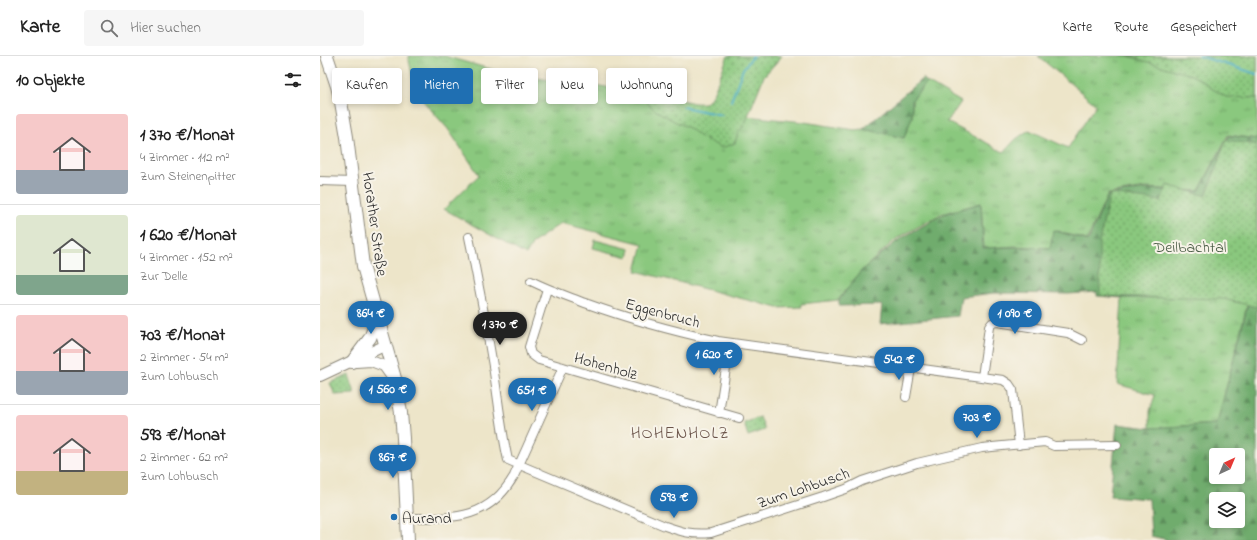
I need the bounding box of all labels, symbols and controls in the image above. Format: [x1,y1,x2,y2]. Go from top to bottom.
search box [84,10,364,46]
text: Karte [20,14,60,41]
icon: search [98,17,120,39]
text: Hier suchen [130,17,201,39]
text: Karte [1063,17,1092,38]
text: Route [1114,17,1148,38]
text: Gespeichert [1170,17,1237,38]
text: 10 Objekte [16,68,85,93]
chip: Kaufen [332,68,402,104]
chip: Mieten [410,68,473,104]
chip: Filter [481,68,538,104]
chip: Neu [546,68,598,104]
chip: Wohnung [606,68,687,104]
icon: filters [282,69,304,91]
text: 1 370 €/Monat [140,123,235,148]
icon: home [48,130,96,178]
text: 4 Zimmer · 112 m² [140,148,230,167]
text: Zum Steinenpitter [140,167,236,186]
street label: Horather Straße [355,171,393,279]
text: 1 620 €/Monat [140,223,237,248]
icon: home [48,231,96,279]
park label: Deilbachtal [1153,236,1227,260]
text: 4 Zimmer · 152 m² [140,248,233,267]
text: Zur Delle [140,267,188,286]
street label: Eggenbruch [622,292,702,335]
pin: 864 € [343,301,399,335]
pin: 1 090 € [978,301,1052,335]
text: 864 € [357,304,385,323]
text: 1 090 € [998,304,1032,323]
pin: 1 370 € [463,312,537,346]
text: 1 370 € [482,315,518,334]
text: 703 €/Monat [140,323,225,348]
icon: home [48,331,96,379]
pin: 1 620 € [677,342,751,376]
text: 1 620 € [695,345,733,364]
street label: Hohenholz [571,346,640,387]
pin: 542 € [871,347,927,381]
text: 2 Zimmer · 54 m² [140,348,229,367]
text: 542 € [883,350,915,369]
text: Zum Lohbusch [140,367,218,386]
pin: 1 560 € [351,377,425,411]
pin: 651 € [504,378,560,412]
text: 1 560 € [369,380,407,399]
text: 651 € [517,381,547,400]
pin: 703 € [949,405,1005,439]
text: 703 € [963,408,991,427]
district label: HOHENHOLZ [631,421,729,446]
text: 593 €/Monat [140,423,226,448]
icon: home [48,431,96,479]
pin: 867 € [365,445,421,479]
text: 2 Zimmer · 62 m² [140,448,228,467]
text: 867 € [379,448,407,467]
north arrow [1209,448,1245,484]
map controls [1209,448,1245,528]
street label: Zum Lohbusch [754,462,853,516]
text: Zum Lohbusch [140,467,218,486]
pin: 593 € [646,485,702,519]
text: 593 € [659,488,689,507]
button: layers [1209,492,1245,528]
place label: Aurand [402,507,451,531]
marker: Aurand [389,512,399,522]

